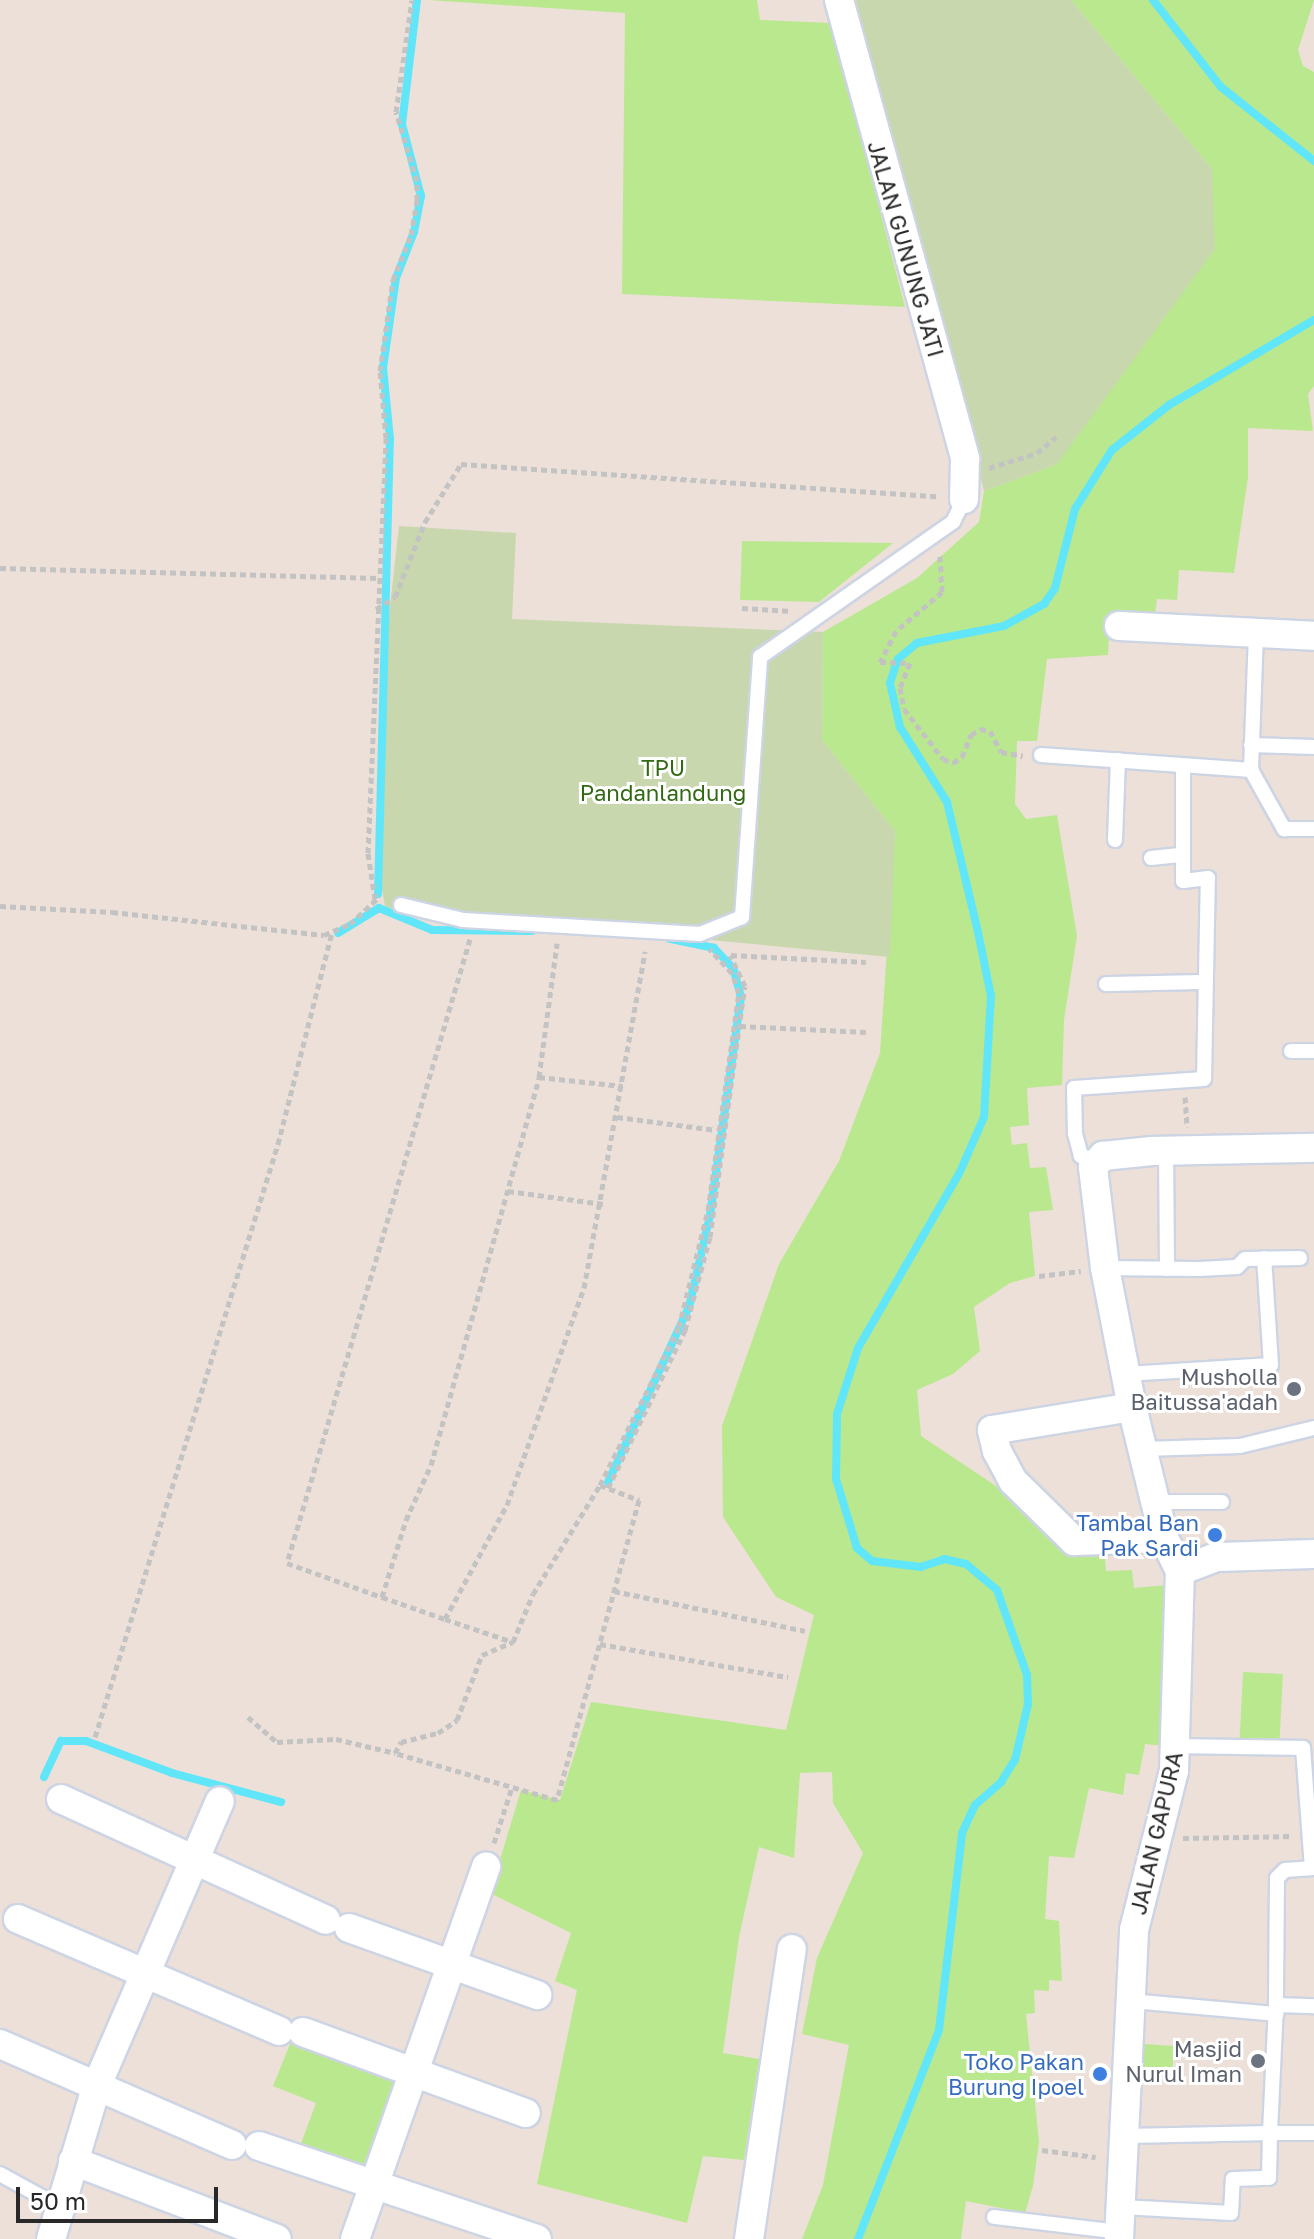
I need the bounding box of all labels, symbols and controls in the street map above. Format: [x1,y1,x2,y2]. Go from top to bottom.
street label: JALAN GUNUNG JATI [862,138,950,360]
park label: TPU Pandanlandung [580,754,746,806]
place label: Musholla Baitussa'adah [1131,1363,1278,1414]
marker: Musholla Baitussa'adah [1285,1380,1303,1398]
place label: Tambal Ban Pak Sardi [1076,1509,1199,1560]
marker: Tambal Ban Pak Sardi [1206,1526,1224,1544]
street label: JALAN GAPURA [1124,1749,1188,1917]
place label: Masjid Nurul Iman [1125,2035,1242,2086]
place label: Toko Pakan Burung Ipoel [948,2048,1084,2100]
marker: Masjid Nurul Iman [1249,2052,1267,2070]
marker: Toko Pakan Burung Ipoel [1091,2065,1109,2083]
scale bar [20,2171,222,2221]
text: 50 m [30,2186,86,2215]

